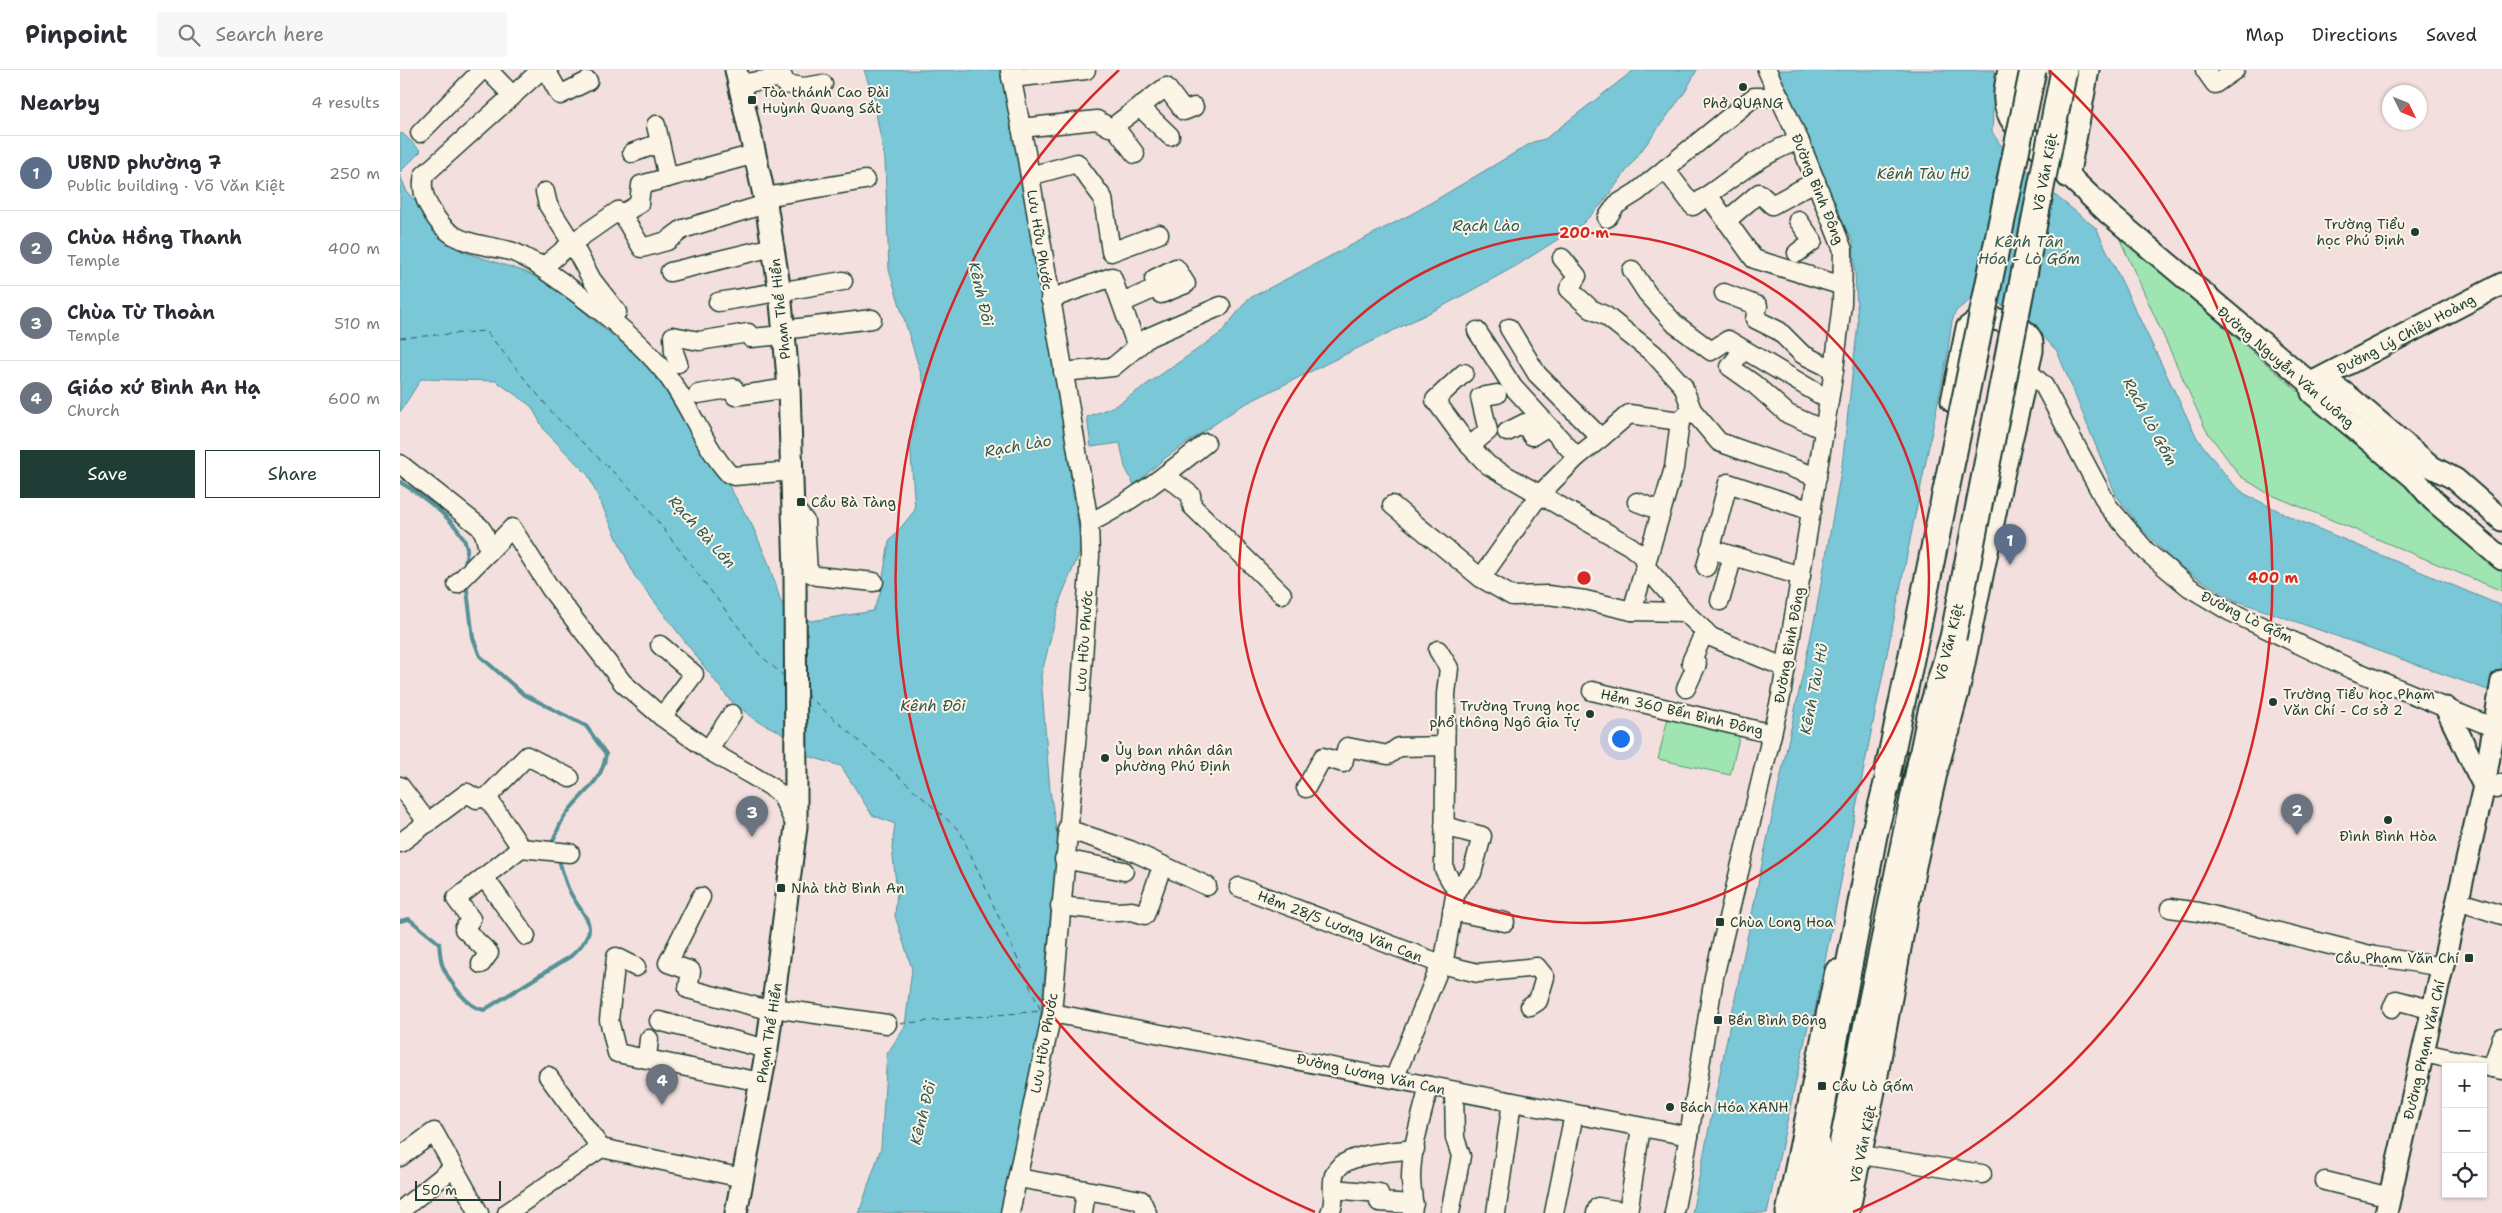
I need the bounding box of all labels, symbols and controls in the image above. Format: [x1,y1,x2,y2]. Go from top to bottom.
search box [157,12,507,57]
text: Pinpoint [25,19,127,51]
icon: search [175,21,203,49]
text: Search here [215,22,324,47]
text: Map [2246,23,2284,47]
text: Directions [2312,23,2398,47]
text: Saved [2426,23,2477,47]
marker: Phở QUANG [1737,81,1749,93]
place label: Tòa thánh Cao Đài Huỳnh Quang Sắt [762,83,889,117]
north arrow [2382,85,2427,130]
text: Nearby [20,89,100,117]
text: 4 results [311,92,380,113]
marker: Tòa thánh Cao Đài Huỳnh Quang Sắt [746,94,758,106]
place label: Phở QUANG [1703,94,1784,112]
street label: Đường Bình Đông [1788,131,1848,247]
street label: Võ Văn Kiệt [2029,131,2061,213]
text: UBND phường 7 [67,150,221,175]
text: 1 [32,163,40,184]
text: 250 m [329,163,380,184]
water label: Kênh Tàu Hủ [1877,164,1970,184]
text: Public building · Võ Văn Kiệt [67,175,285,196]
street label: Lưu Hữu Phước [1023,188,1057,292]
place label: Trường Tiểu học Phú Định [2316,215,2405,249]
water label: Rạch Lào [1452,216,1520,236]
text: 200 m [1559,223,1609,243]
text: Chùa Hồng Thanh [67,225,242,250]
marker: Trường Tiểu học Phú Định [2409,226,2421,238]
water label: Kênh Tân Hóa - Lò Gốm [1978,232,2080,269]
text: 2 [30,238,42,259]
text: 400 m [327,238,380,259]
text: Temple [67,250,120,271]
street label: Phạm Thế Hiển [766,257,794,360]
water label: Kênh Đôi [964,260,998,329]
street label: Đường Lý Chiêu Hoàng [2334,290,2478,378]
text: Chùa Từ Thoàn [67,300,215,325]
street label: Đường Nguyễn Văn Luông [2214,302,2358,432]
text: 3 [30,313,42,334]
text: 510 m [334,313,380,334]
text: Temple [67,325,120,346]
text: Giáo xứ Bình An Hạ [67,375,261,400]
water label: Rạch Lò Gốm [2118,375,2182,469]
text: 4 [30,388,42,409]
text: 600 m [328,388,380,409]
text: Church [67,400,120,421]
water label: Rạch Lào [983,430,1053,462]
button: Save [20,450,195,498]
button: Share [205,450,380,498]
water label: Rạch Bà Lớn [664,491,740,573]
place label: Cầu Bà Tàng [811,493,896,511]
marker: Cầu Bà Tàng [795,496,807,508]
pin: 1 [1994,524,2026,565]
text: 400 m [2248,568,2298,588]
centre of rings [1575,569,1593,587]
street label: Đường Bình Đông [1770,585,1808,705]
street label: Đường Lò Gốm [2198,587,2296,647]
street label: Lưu Hữu Phước [1071,590,1097,692]
street label: Võ Văn Kiệt [1931,601,1967,683]
water label: Kênh Tàu Hủ [1795,641,1833,736]
street label: Hẻm 360 Bến Bình Đông [1599,684,1765,740]
place label: Trường Tiểu học Phạm Văn Chí - Cơ sở 2 [2283,685,2435,719]
water label: Kênh Đôi [900,696,966,716]
marker: Trường Tiểu học Phạm Văn Chí - Cơ sở 2 [2267,696,2279,708]
place label: Trường Trung học phổ thông Ngô Gia Tự [1429,697,1580,731]
marker: Trường Trung học phổ thông Ngô Gia Tự [1584,708,1596,720]
your location [1608,726,1634,752]
place label: Ủy ban nhân dân phường Phú Định [1115,741,1233,775]
marker: Ủy ban nhân dân phường Phú Định [1099,752,1111,764]
pin: 2 [2281,794,2313,835]
pin: 3 [736,796,768,837]
marker: Đình Bình Hòa [2382,814,2394,826]
place label: Đình Bình Hòa [2339,827,2437,845]
place label: Nhà thờ Bình An [791,879,905,897]
marker: Nhà thờ Bình An [775,882,787,894]
street label: Hẻm 28/5 Lương Văn Can [1255,886,1425,966]
place label: Chùa Long Hoa [1730,913,1833,931]
marker: Chùa Long Hoa [1714,916,1726,928]
place label: Cầu Phạm Văn Chí [2335,949,2459,967]
marker: Cầu Phạm Văn Chí [2463,952,2475,964]
street label: Đường Phạm Văn Chí [2399,978,2449,1121]
street label: Phạm Thế Hiển [752,981,786,1085]
street label: Lưu Hữu Phước [1026,991,1062,1095]
place label: Bến Bình Đông [1728,1011,1826,1029]
marker: Bến Bình Đông [1712,1014,1724,1026]
street label: Đường Lương Văn Can [1295,1049,1448,1099]
map controls [2442,1063,2487,1198]
button: + [2442,1063,2487,1108]
pin: 4 [646,1064,678,1105]
place label: Cầu Lò Gốm [1832,1077,1914,1095]
water label: Kênh Đôi [905,1078,941,1147]
marker: Cầu Lò Gốm [1816,1080,1828,1092]
place label: Bách Hóa XANH [1680,1098,1789,1116]
marker: Bách Hóa XANH [1664,1101,1676,1113]
street label: Võ Văn Kiệt [1846,1103,1880,1185]
button: − [2442,1108,2487,1153]
button: locate [2442,1153,2487,1198]
scale bar [415,1178,501,1201]
text: 50 m [422,1181,457,1199]

